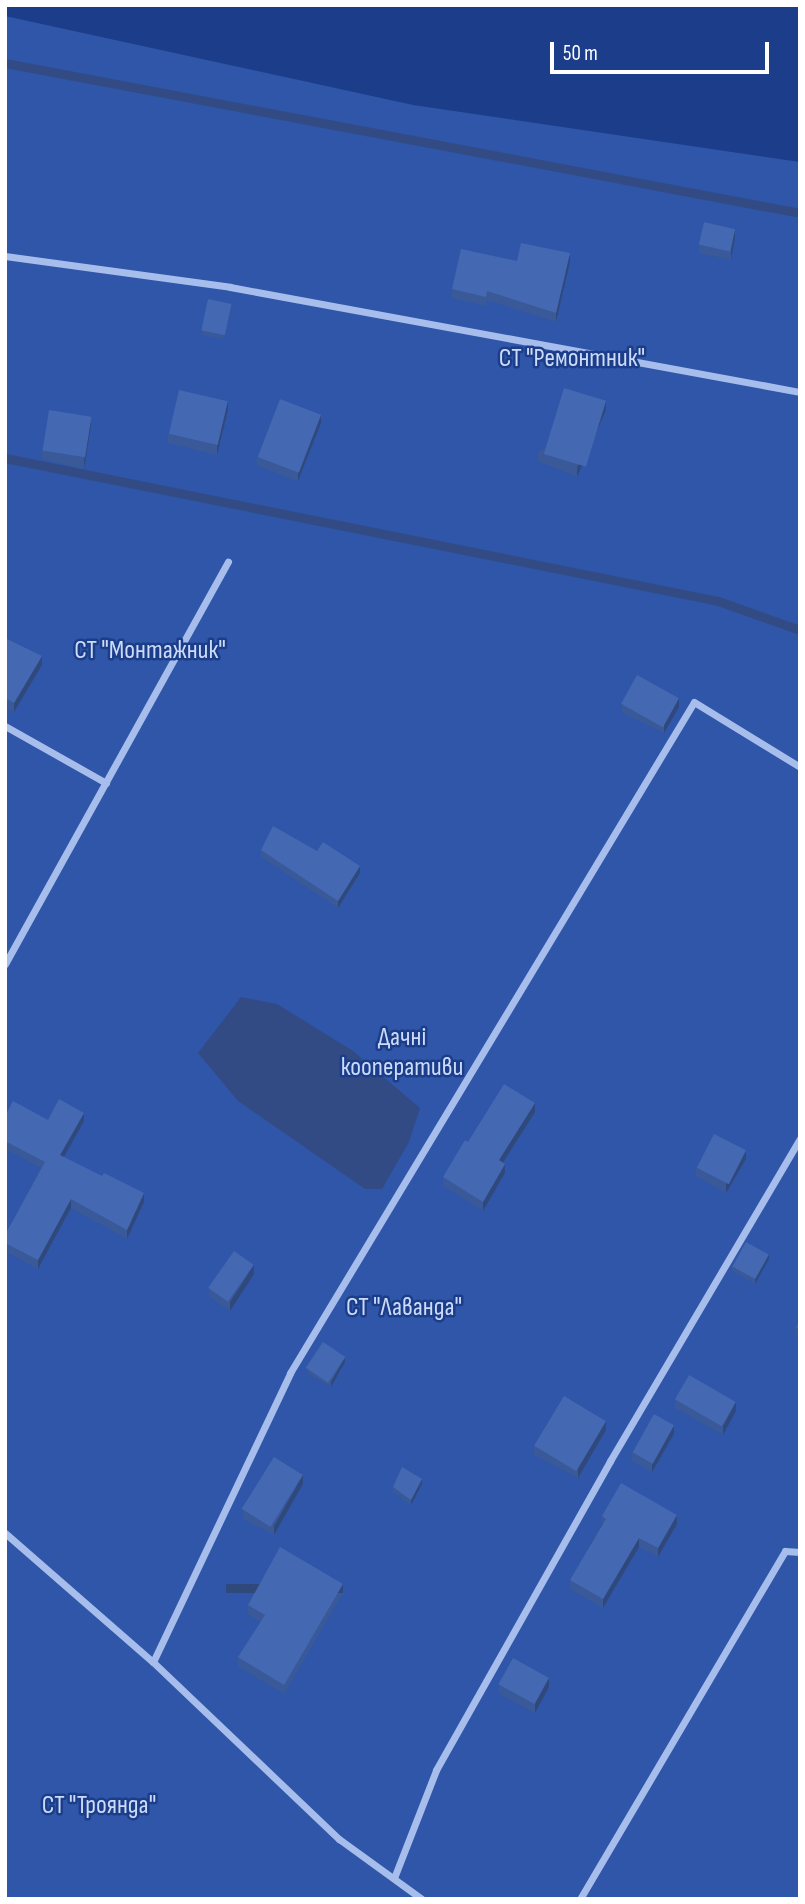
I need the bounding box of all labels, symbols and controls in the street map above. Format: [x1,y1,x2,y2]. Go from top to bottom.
scale bar [553,28,772,72]
text: 50 m [563,41,598,66]
park label: СТ "Ремонтник" [499,343,645,375]
park label: СТ "Монтажник" [74,635,226,667]
park label: Дачні кооперативи [341,1022,463,1084]
park label: СТ "Лаванда" [346,1292,462,1324]
park label: СТ "Троянда" [42,1790,156,1822]

